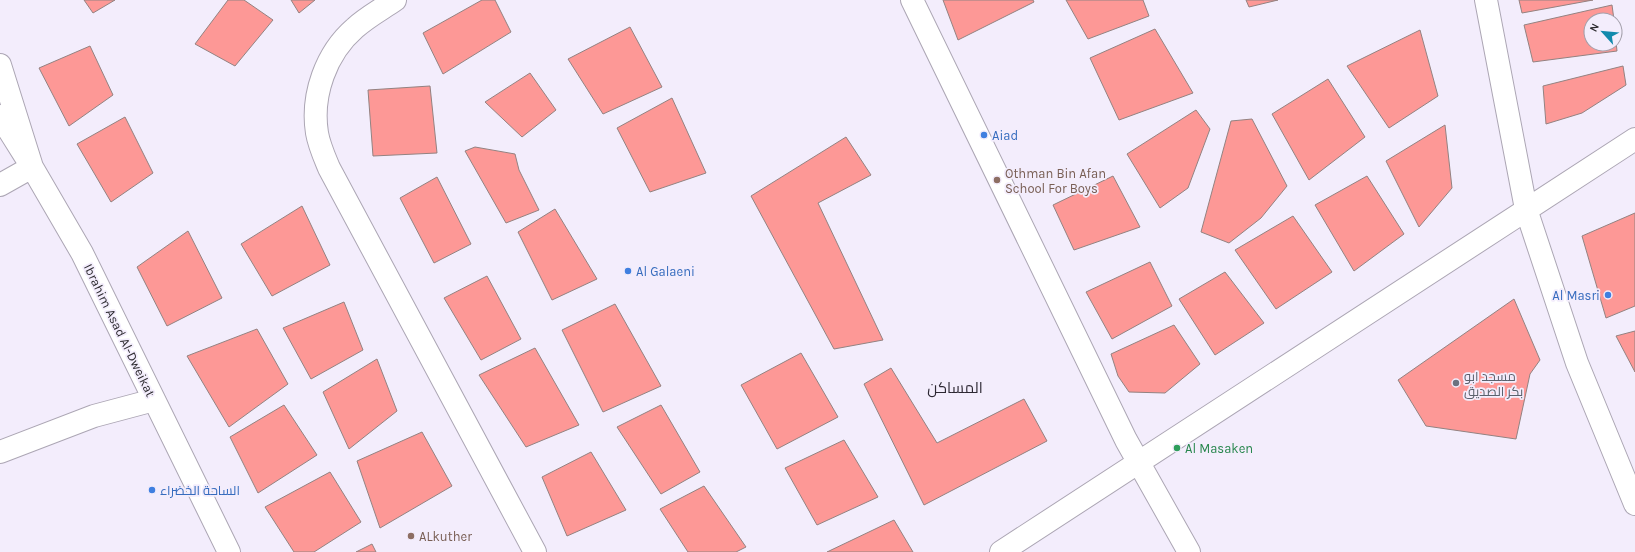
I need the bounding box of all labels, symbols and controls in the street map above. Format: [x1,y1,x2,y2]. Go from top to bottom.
north arrow [1583,12,1623,52]
text: N [1587,21,1602,34]
place label: Aiad [992,128,1018,143]
marker: Aiad [979,130,989,140]
place label: Othman Bin Afan School For Boys [1005,166,1106,196]
marker: Othman Bin Afan School For Boys [992,175,1002,185]
street label: Ibrahim Asad Al-Dweikat [81,261,158,399]
place label: Al Galaeni [636,264,695,279]
marker: Al Galaeni [623,266,633,276]
place label: Al Masri [1552,288,1600,303]
marker: Al Masri [1603,290,1613,300]
place label: مسجد ابو بكر الصديق [1464,369,1523,399]
marker: مسجد ابو بكر الصديق [1451,378,1461,388]
district label: المساكن [927,379,983,398]
place label: Al Masaken [1185,441,1253,456]
marker: Al Masaken [1172,443,1182,453]
place label: الساحة الخضراء [160,483,240,498]
marker: الساحة الخضراء [147,485,157,495]
place label: ALkuther [419,529,472,544]
marker: ALkuther [406,531,416,541]

